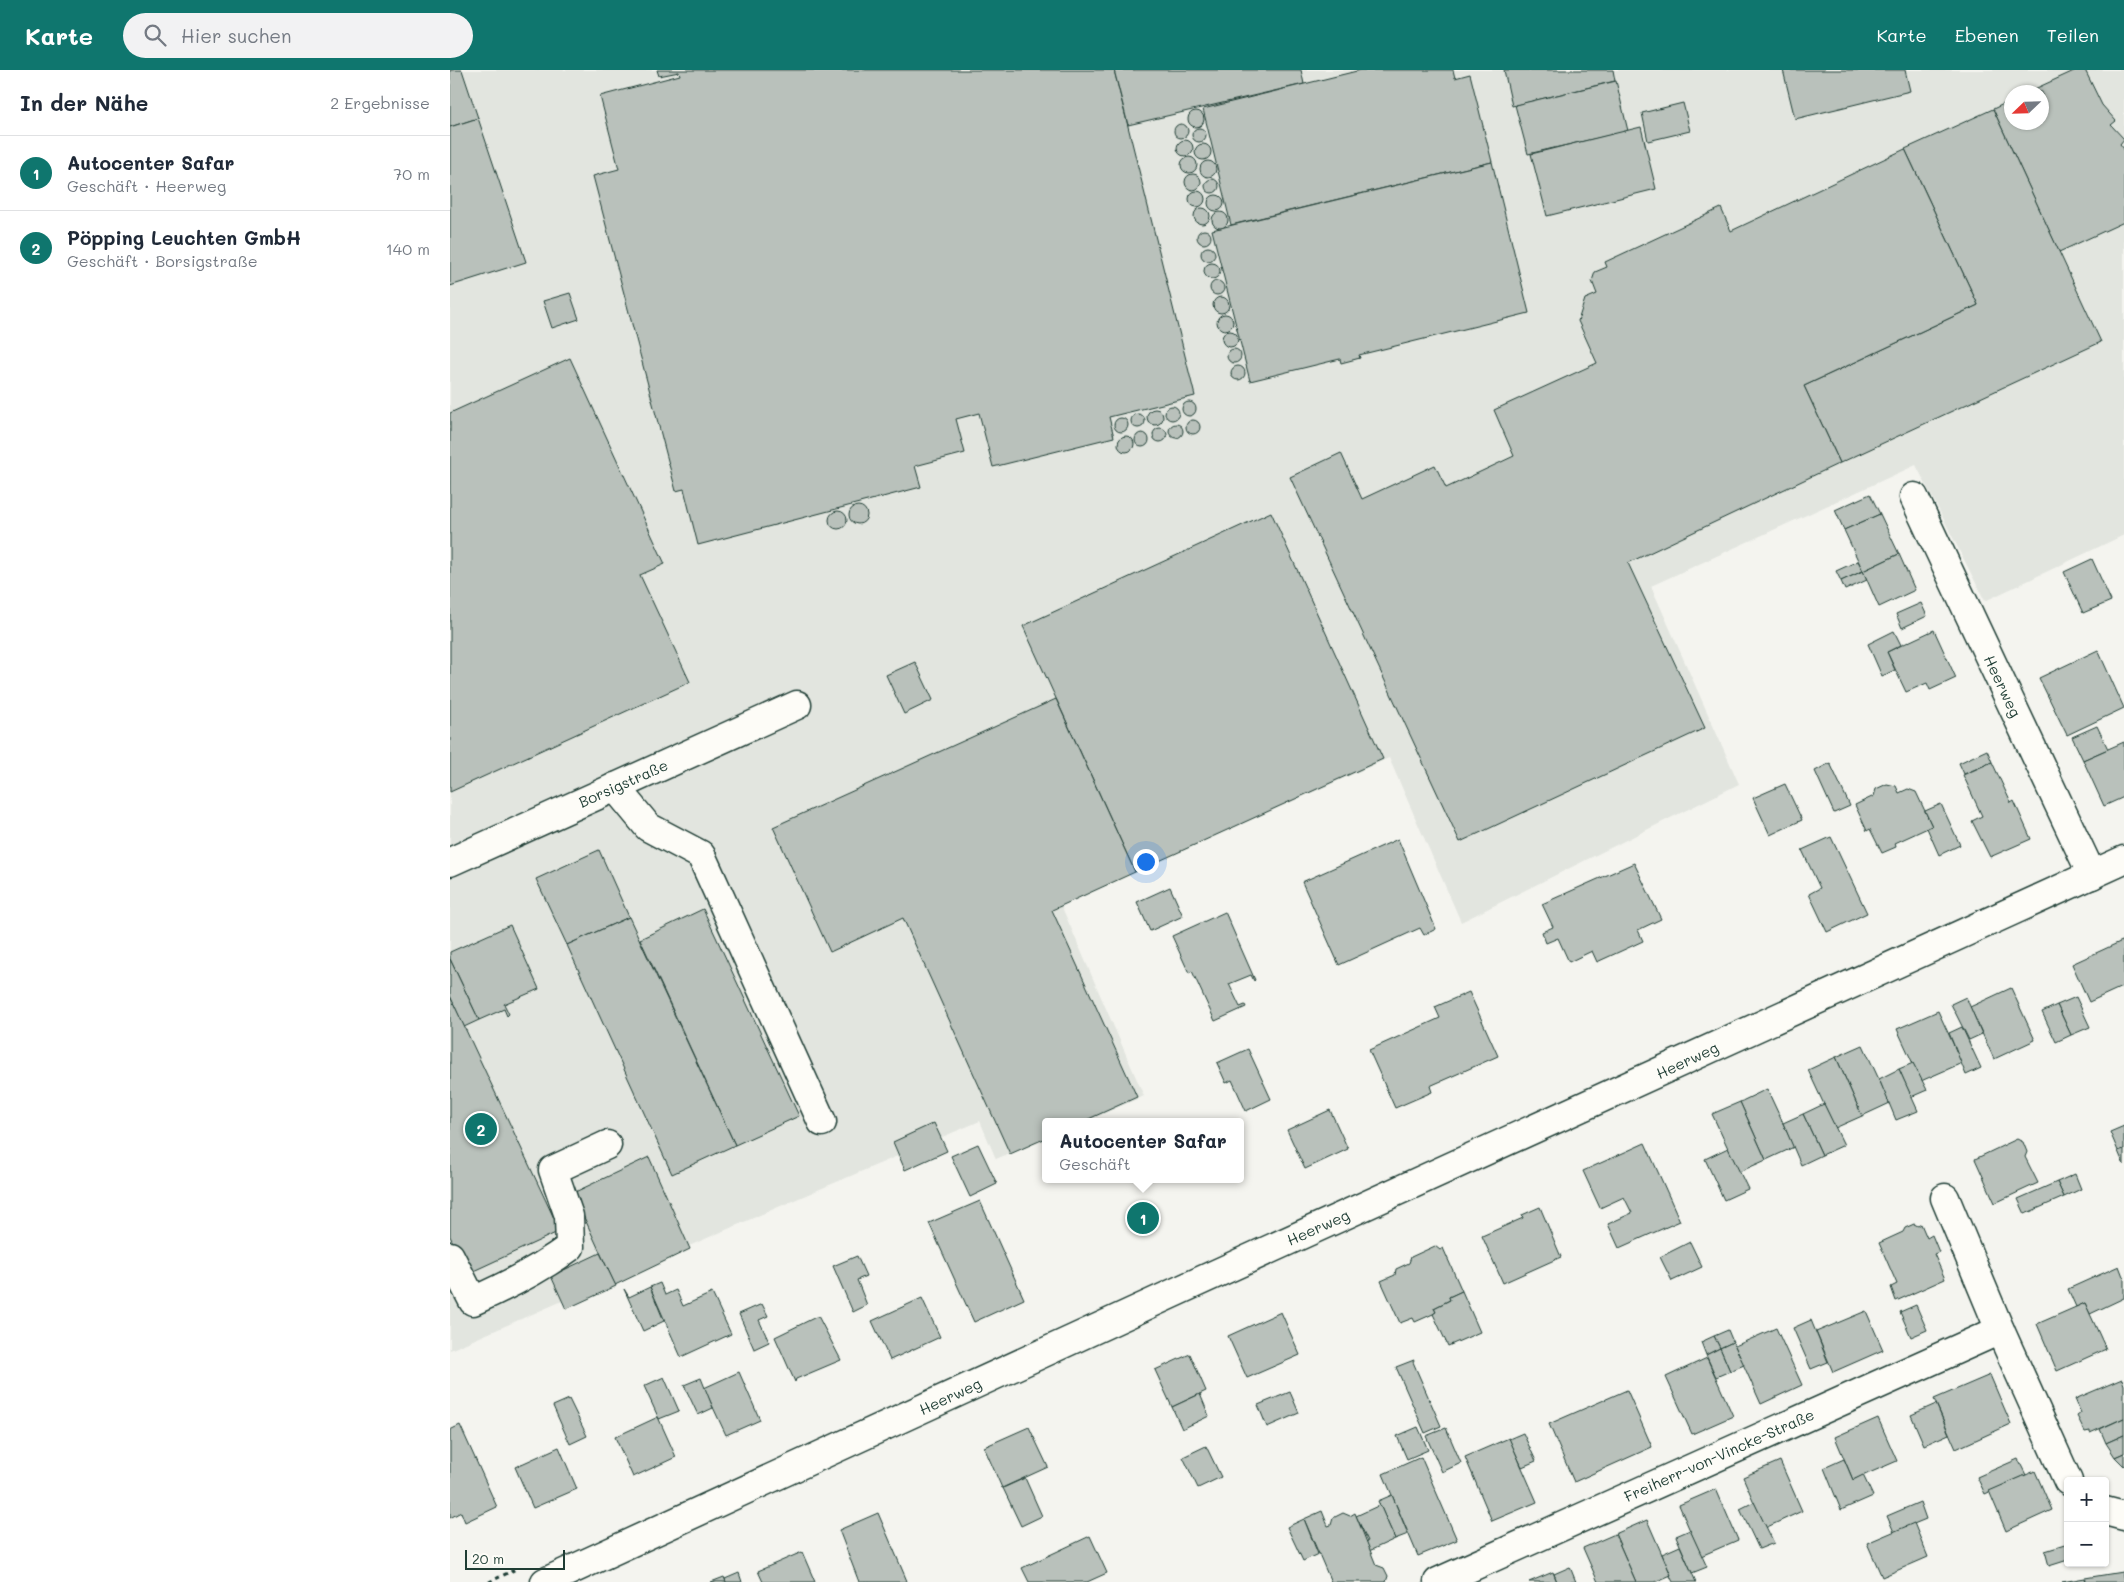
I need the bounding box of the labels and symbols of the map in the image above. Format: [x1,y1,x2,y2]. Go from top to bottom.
north arrow [2004,85,2049,130]
street label: Heerweg [1980,652,2026,721]
street label: Borsigstraße [575,754,671,812]
your location [1133,849,1159,875]
street label: Heerweg [1653,1037,1722,1083]
pin: 2 [465,1110,497,1148]
pin: 1 [1127,1199,1159,1237]
street label: Heerweg [1284,1204,1353,1250]
street label: Heerweg [916,1373,985,1419]
street label: Freiherr-von-Vincke-Straße [1621,1404,1817,1506]
scale bar [465,1547,565,1570]

